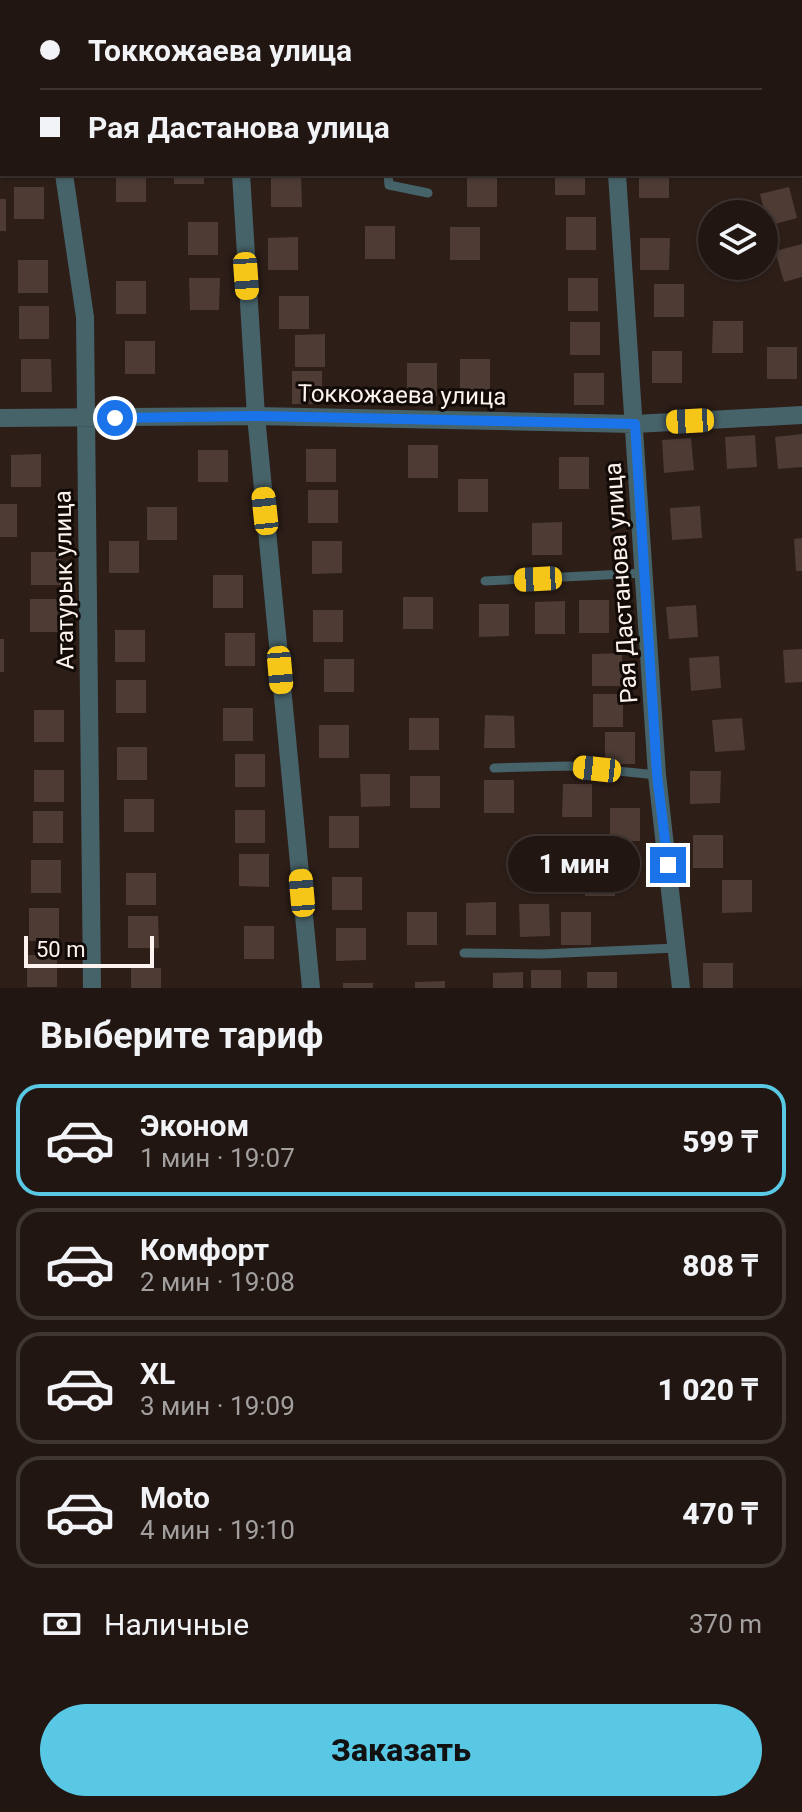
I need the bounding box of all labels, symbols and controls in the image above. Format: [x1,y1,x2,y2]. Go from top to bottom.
text: Токкожаева улица [88,33,352,68]
text: Рая Дастанова улица [88,110,390,145]
map controls [698,200,778,280]
button: layers [698,200,778,280]
car [232,251,260,301]
street label: Токкожаева улица [297,379,507,411]
route start [97,400,133,436]
car [665,408,715,434]
street label: Рая Дастанова улица [599,462,643,704]
car [251,486,279,536]
street label: Ататурык улица [48,490,80,670]
car [513,566,563,592]
car [266,645,294,695]
car [572,755,622,783]
callout: 1 мин [508,837,640,893]
route end [650,847,686,883]
text: 1 мин [539,849,609,879]
car [288,868,316,918]
scale bar [24,932,154,968]
text: 50 m [36,937,85,962]
text: Выберите тариф [40,1015,323,1057]
icon: car [44,1104,116,1176]
text: Эконом [140,1108,249,1143]
text: 599 ₸ [682,1124,758,1159]
text: 1 мин · 19:07 [140,1143,295,1173]
icon: car [44,1228,116,1300]
text: Комфорт [140,1232,269,1267]
text: 808 ₸ [682,1248,758,1283]
text: 2 мин · 19:08 [140,1267,295,1297]
icon: car [44,1352,116,1424]
text: XL [140,1356,175,1391]
text: 1 020 ₸ [657,1372,758,1407]
text: 3 мин · 19:09 [140,1391,295,1421]
icon: car [44,1476,116,1548]
text: Moto [140,1480,210,1515]
text: 470 ₸ [682,1496,758,1531]
text: 4 мин · 19:10 [140,1515,295,1545]
icon: cash [40,1602,84,1646]
text: Наличные [104,1607,249,1642]
text: 370 m [689,1609,762,1639]
button: Заказать [40,1704,762,1796]

